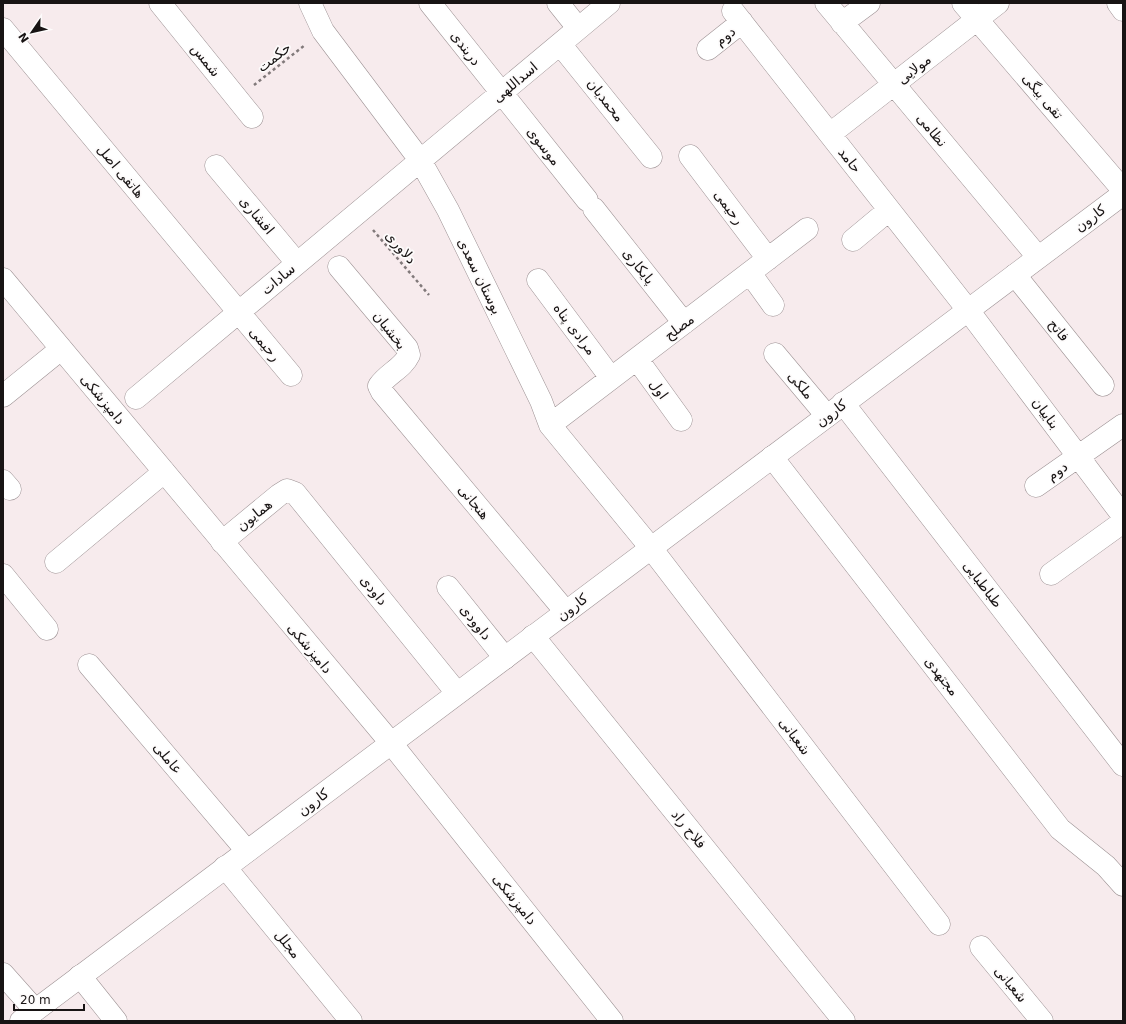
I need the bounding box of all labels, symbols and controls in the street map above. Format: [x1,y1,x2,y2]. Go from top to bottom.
north arrow [12,12,52,52]
street label: دوم [712,23,739,50]
street label: دربندی [447,28,484,69]
text: N [16,30,32,45]
street label: حکمت [254,39,294,75]
street label: شمس [187,40,224,80]
street label: مولایی [894,51,935,88]
street label: اسداللهی [489,59,541,106]
street label: تقی بیگی [1019,70,1067,122]
street label: محمدیان [584,75,628,125]
street label: نظامی [913,110,951,150]
street label: موسوی [523,123,564,169]
street label: هاتفی اصل [94,141,148,201]
street label: حامد [835,144,865,176]
street label: رحیمی [710,186,747,228]
street label: افشاری [236,193,278,238]
street label: کارون [1071,201,1110,236]
street label: دلاوری [382,227,420,268]
street label: بوستان سعدی [454,235,505,317]
street label: پایکاری [619,245,658,288]
street label: سادات [258,260,298,298]
street label: مرادی پناه [550,300,600,359]
street label: بخشیان [370,308,410,352]
street label: مصلح [661,311,698,344]
street label: فاتح [1044,316,1073,345]
street label: رحیمی [245,324,284,365]
street label: ملکی [785,368,817,402]
street label: دامپزشکی [77,371,129,428]
street label: اول [646,376,672,403]
street label: بناییان [1029,394,1063,432]
street label: کارون [812,396,851,431]
street label: دوم [1044,458,1071,485]
street label: هنجانی [455,481,493,523]
street label: همایون [233,496,276,535]
street label: طباطبایی [960,557,1006,611]
street label: داودی [356,572,391,609]
street label: کارون [553,590,592,625]
street label: داوودی [456,601,495,644]
street label: دامپزشکی [284,620,336,677]
street label: مجتهدی [921,653,962,699]
street label: شعبانی [776,714,814,758]
street label: عاملی [150,739,186,777]
street label: کارون [294,785,333,820]
street label: فلاح راد [668,806,710,852]
street label: دامپزشکی [489,870,540,928]
street label: مجلل [272,927,304,961]
street label: شعبانی [991,963,1031,1005]
scale bar [14,986,84,1012]
text: 20 m [20,993,51,1007]

